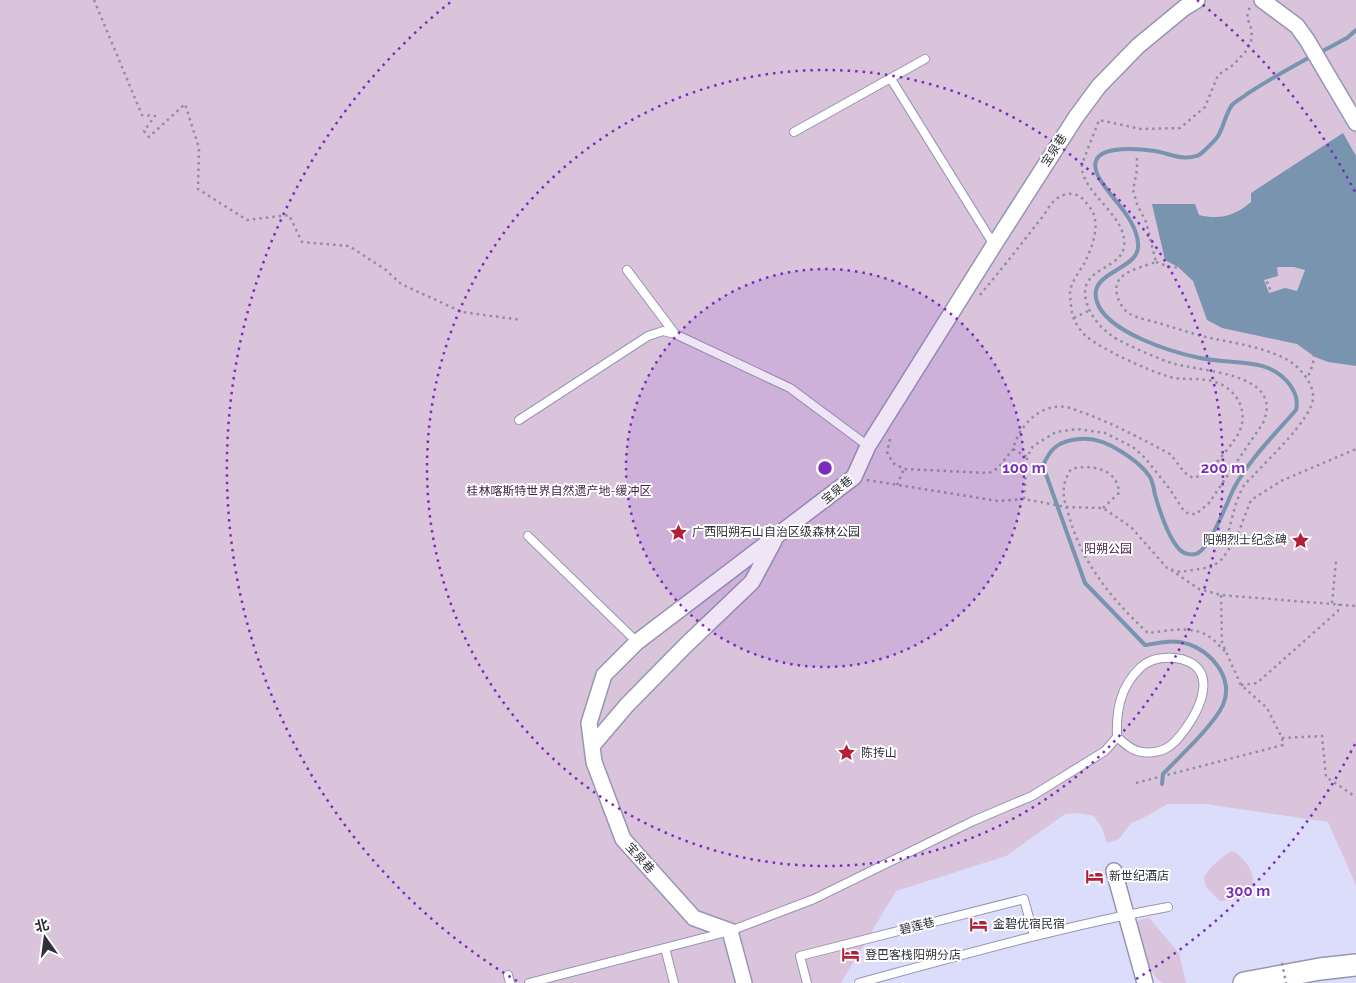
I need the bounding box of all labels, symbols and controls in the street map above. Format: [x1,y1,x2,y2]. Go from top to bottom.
street label: 宝泉巷 [1038,131,1070,169]
centre of rings [816,459,834,477]
text: 100 m [1002,459,1046,477]
text: 200 m [1201,459,1245,477]
street label: 宝泉巷 [819,473,855,507]
park label: 桂林喀斯特世界自然遗产地-缓冲区 [466,484,652,498]
place icon: 广西阳朔石山自治区级森林公园 [668,522,688,542]
place label: 广西阳朔石山自治区级森林公园 [692,525,860,539]
place icon: 阳朔烈士纪念碑 [1291,530,1311,550]
place label: 阳朔烈士纪念碑 [1203,533,1287,547]
park label: 阳朔公园 [1084,542,1132,556]
place icon: 陈抟山 [837,743,857,763]
place label: 陈抟山 [861,746,897,760]
street label: 宝泉巷 [623,840,657,876]
hotel icon: 新世纪酒店 [1085,866,1105,886]
place label: 新世纪酒店 [1109,869,1169,883]
text: 300 m [1226,882,1270,900]
north arrow [20,913,70,963]
hotel icon: 金碧优宿民宿 [969,914,989,934]
street label: 碧莲巷 [898,915,936,937]
text: 北 [33,916,51,935]
place label: 金碧优宿民宿 [993,917,1065,931]
hotel icon: 登巴客栈阳朔分店 [841,945,861,965]
place label: 登巴客栈阳朔分店 [865,948,961,962]

